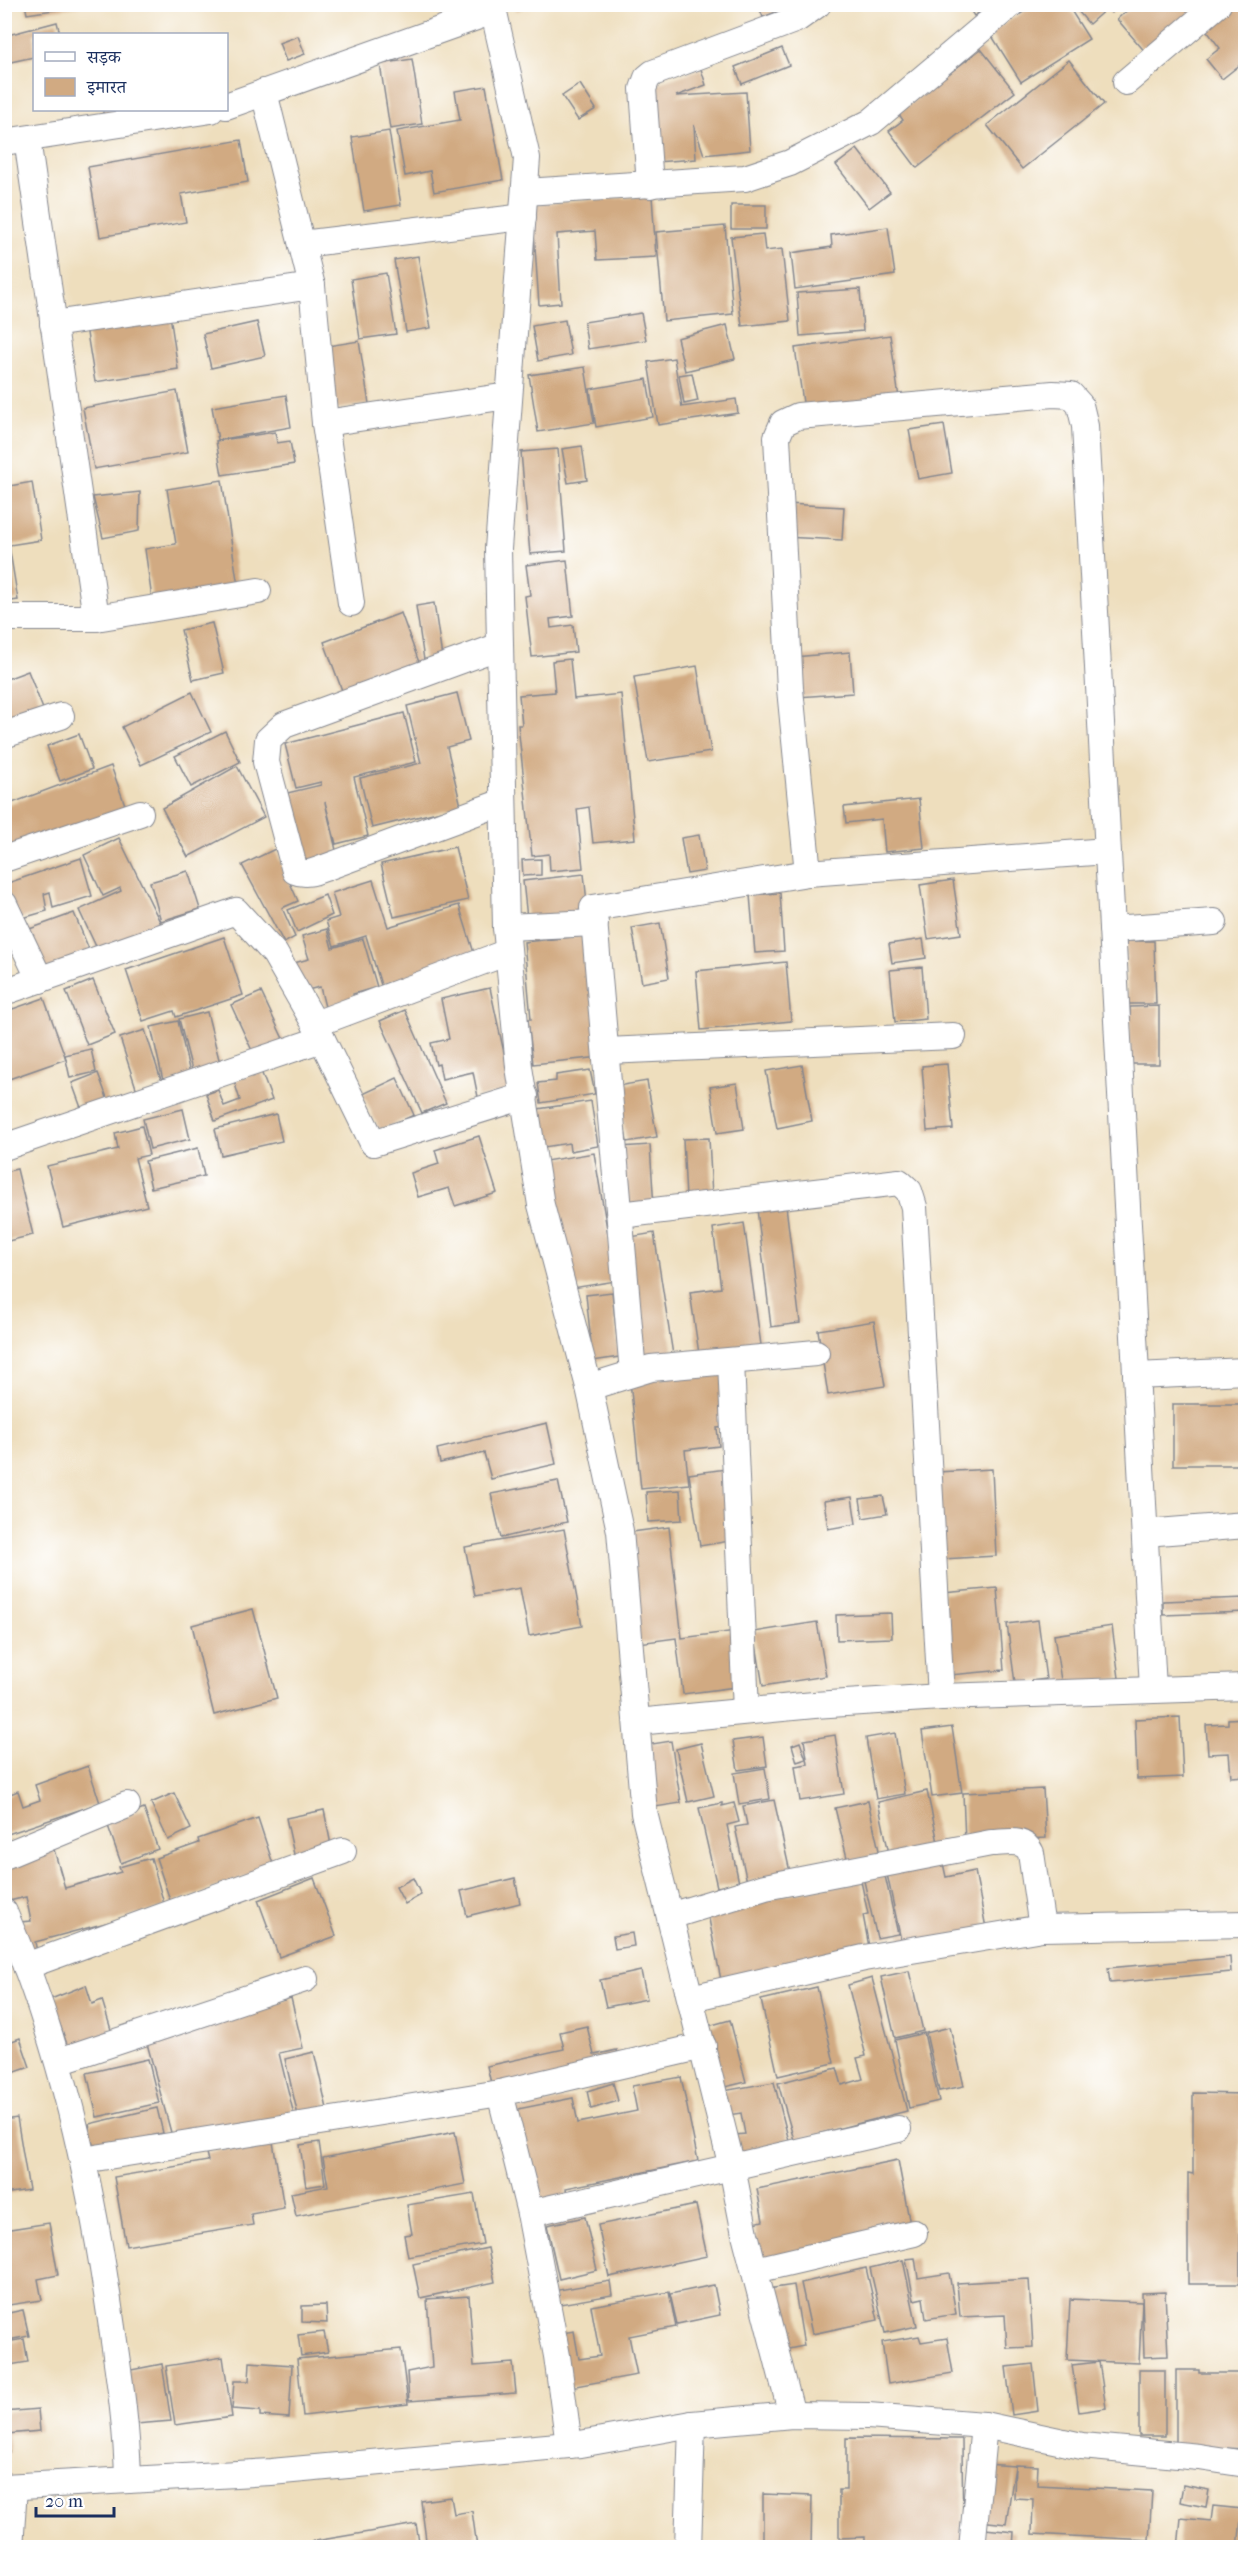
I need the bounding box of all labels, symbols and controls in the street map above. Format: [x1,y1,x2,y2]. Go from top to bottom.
legend [33,33,228,111]
text: सड़क [86,47,122,68]
text: इमारत [86,77,127,98]
scale bar [36,2480,114,2518]
text: 20 m [45,2491,83,2512]

